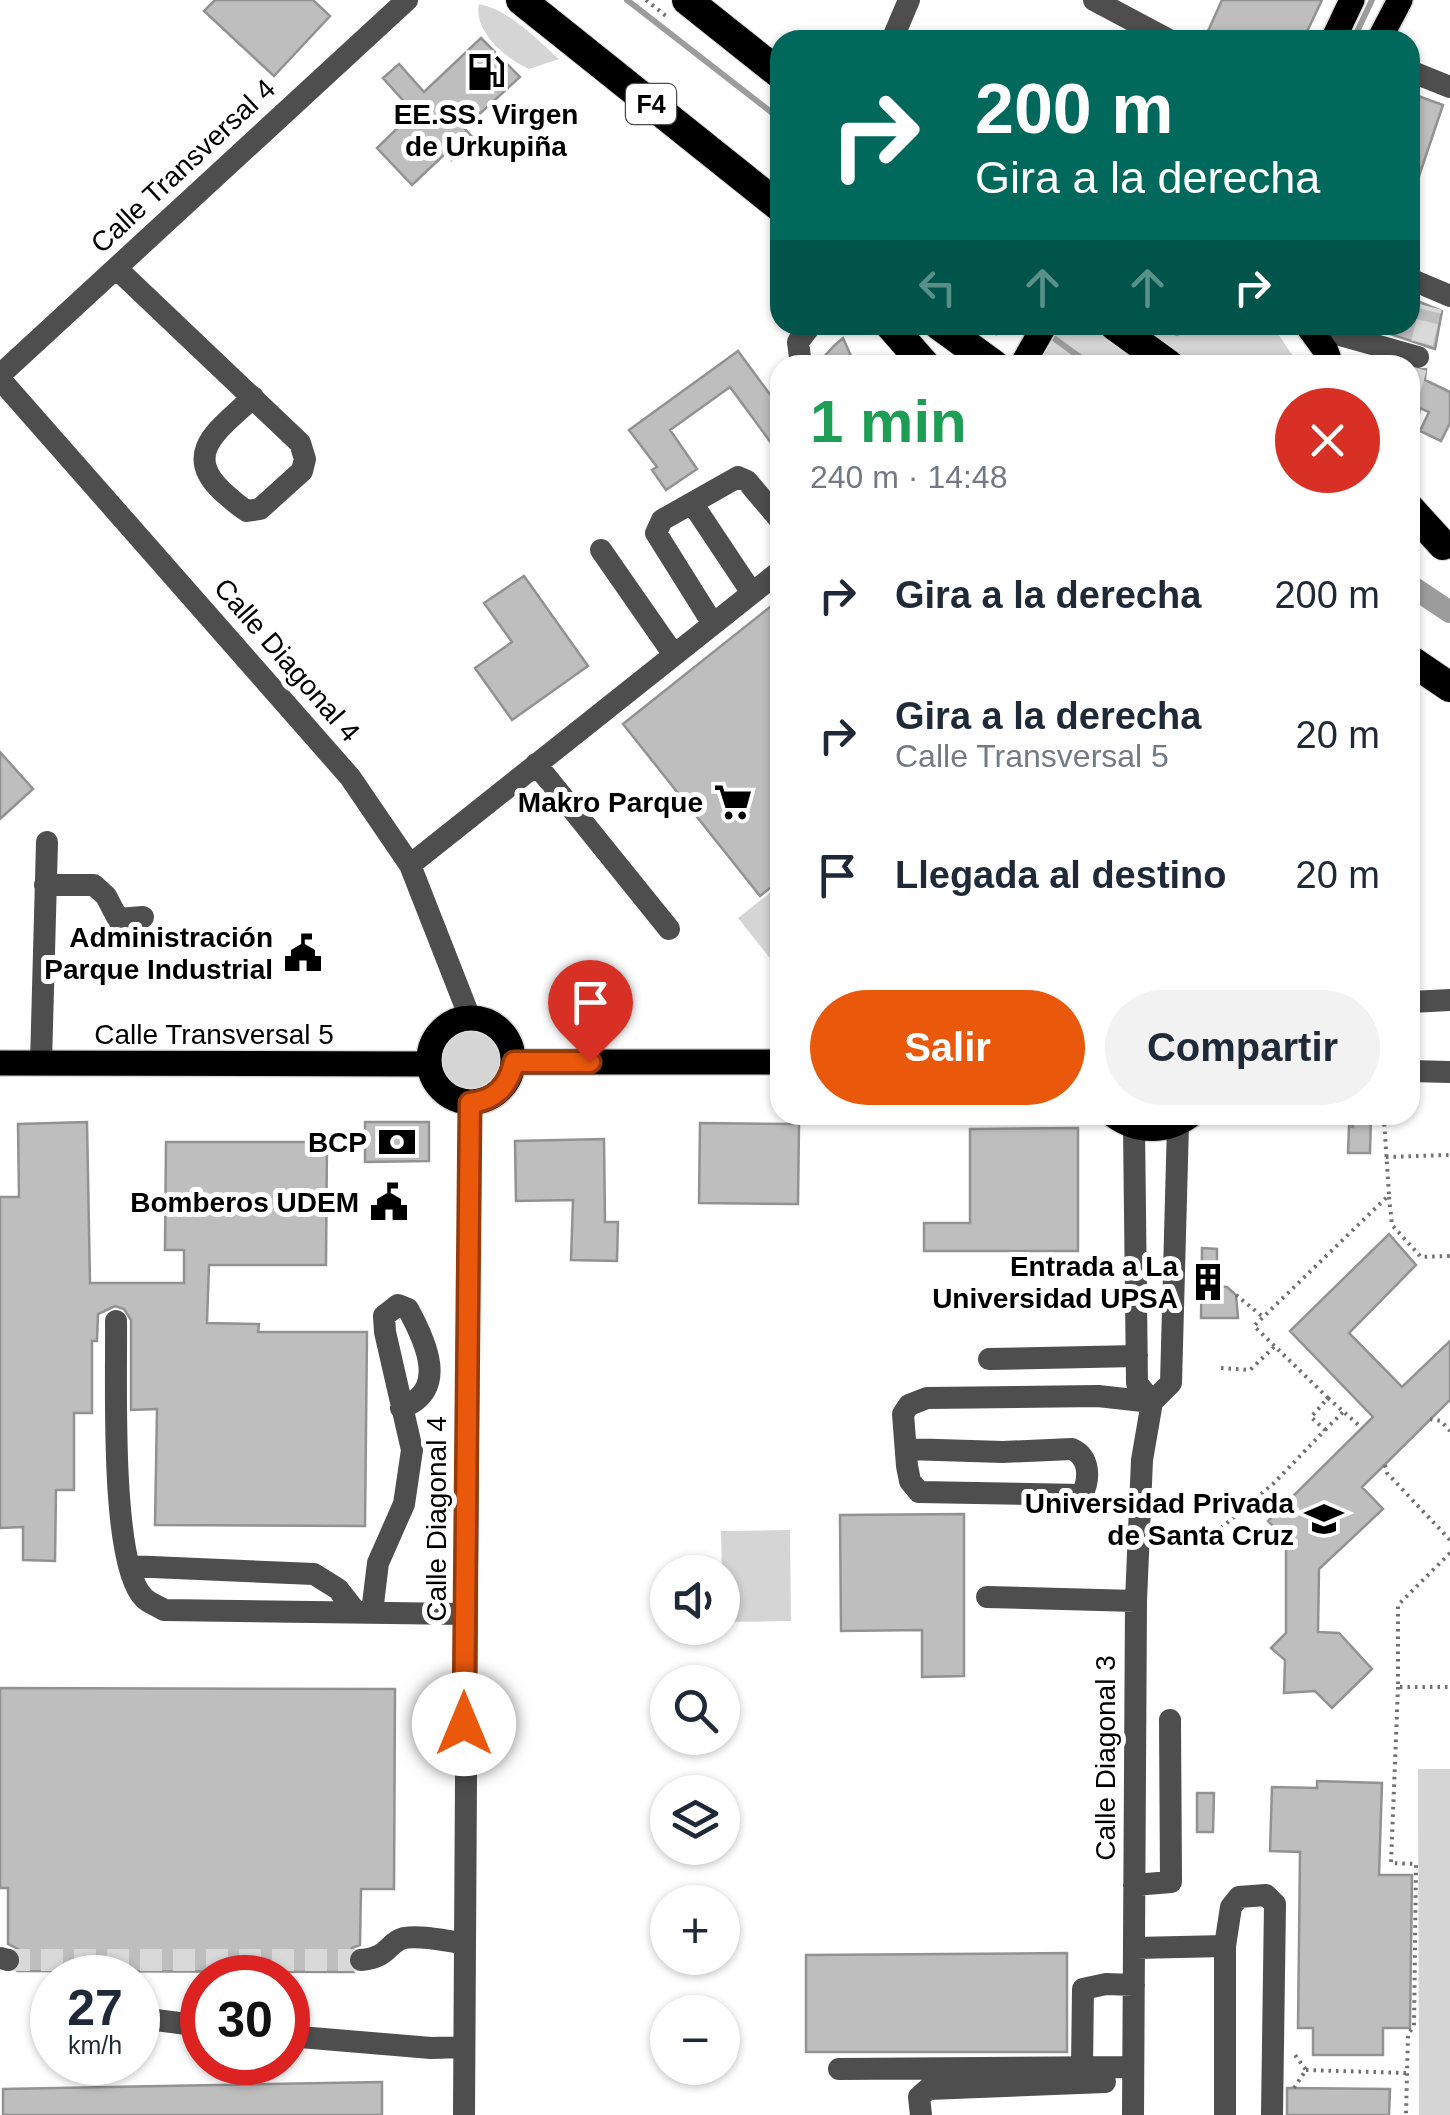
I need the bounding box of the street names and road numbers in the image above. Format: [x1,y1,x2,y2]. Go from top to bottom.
street label: Calle Transversal 4 [85,73,281,259]
road number: F4 [626,84,676,124]
street label: Calle Diagonal 4 [208,572,366,748]
street label: Calle Transversal 5 [94,1019,334,1050]
street label: Calle Diagonal 4 [421,1416,452,1622]
street label: Calle Diagonal 3 [1090,1655,1121,1861]

